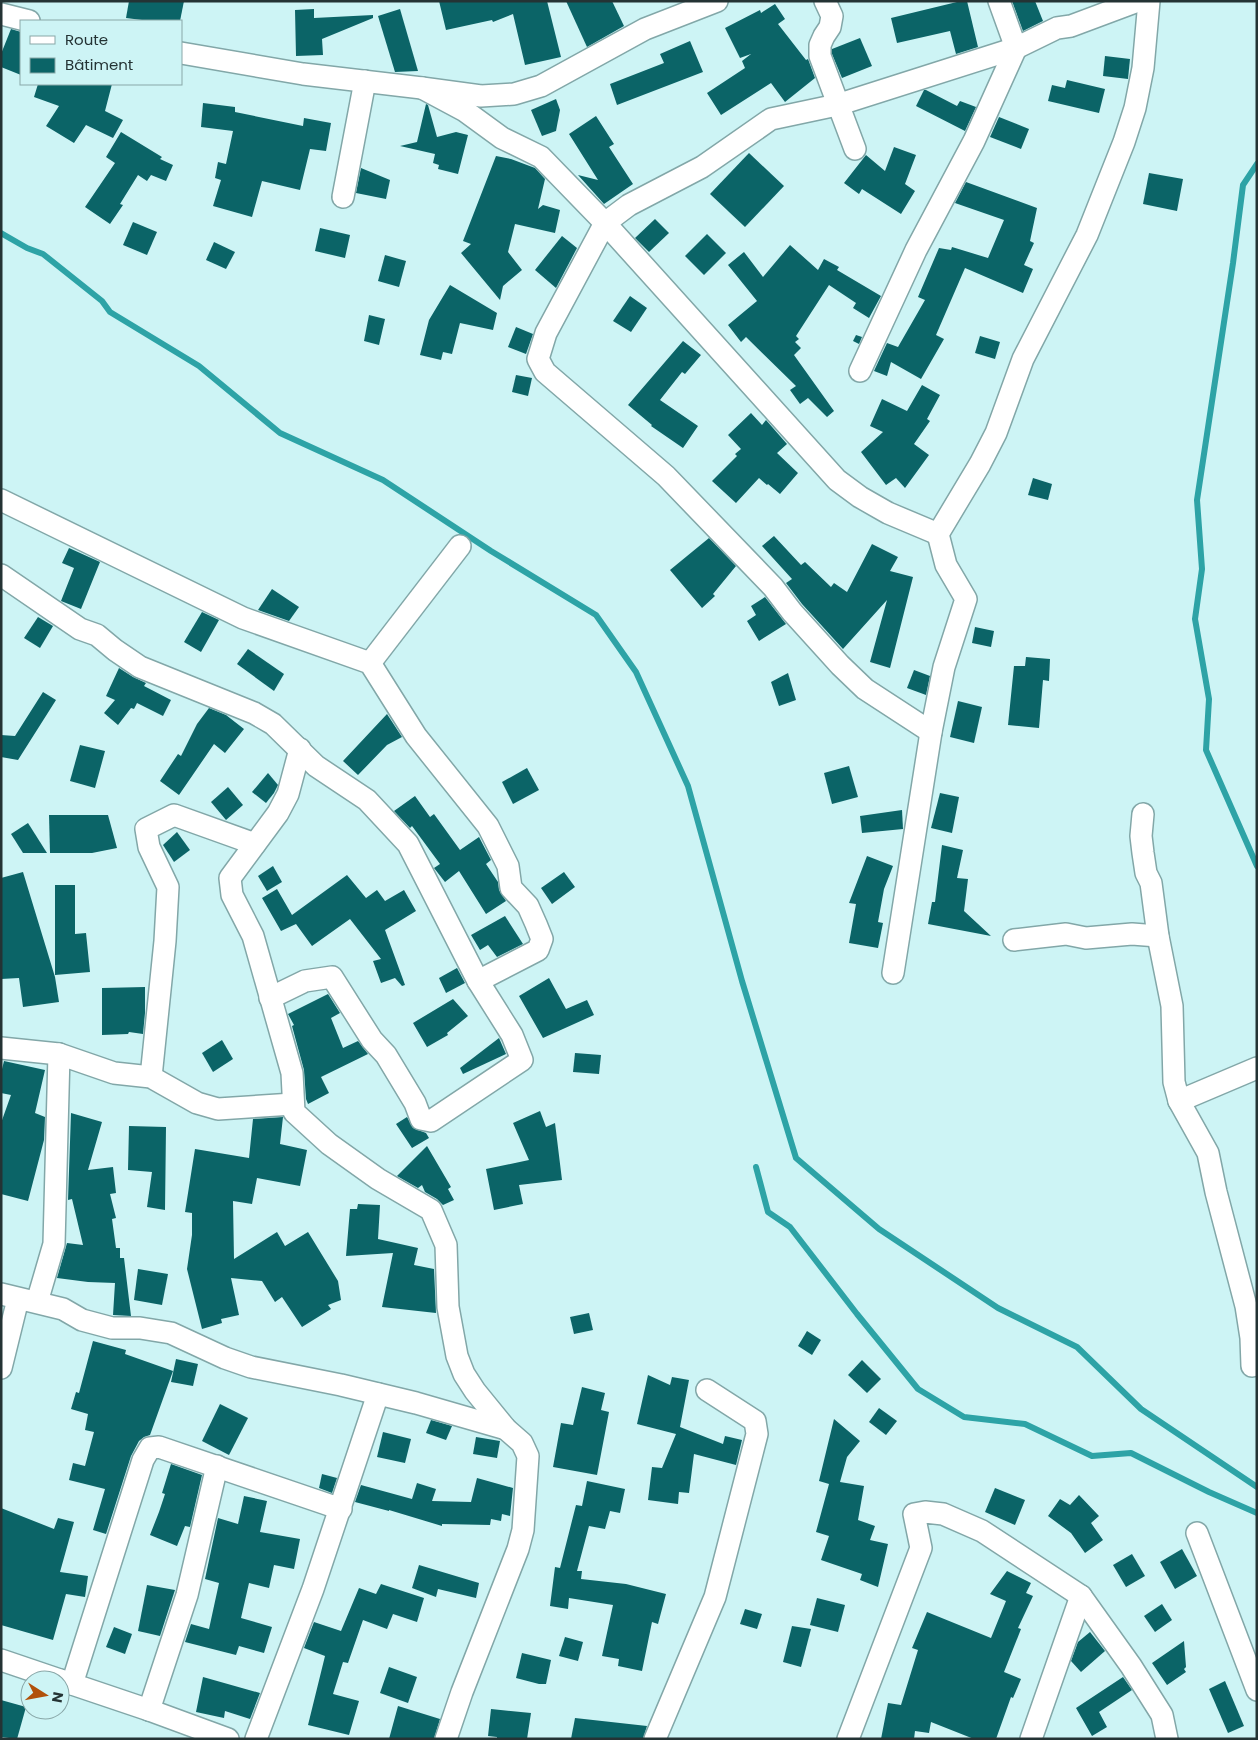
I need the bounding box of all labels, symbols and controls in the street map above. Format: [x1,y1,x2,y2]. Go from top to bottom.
legend [20,20,182,85]
text: Route [65,29,108,50]
text: Bâtiment [65,54,133,75]
north arrow [20,1670,70,1720]
text: N [47,1690,69,1705]

